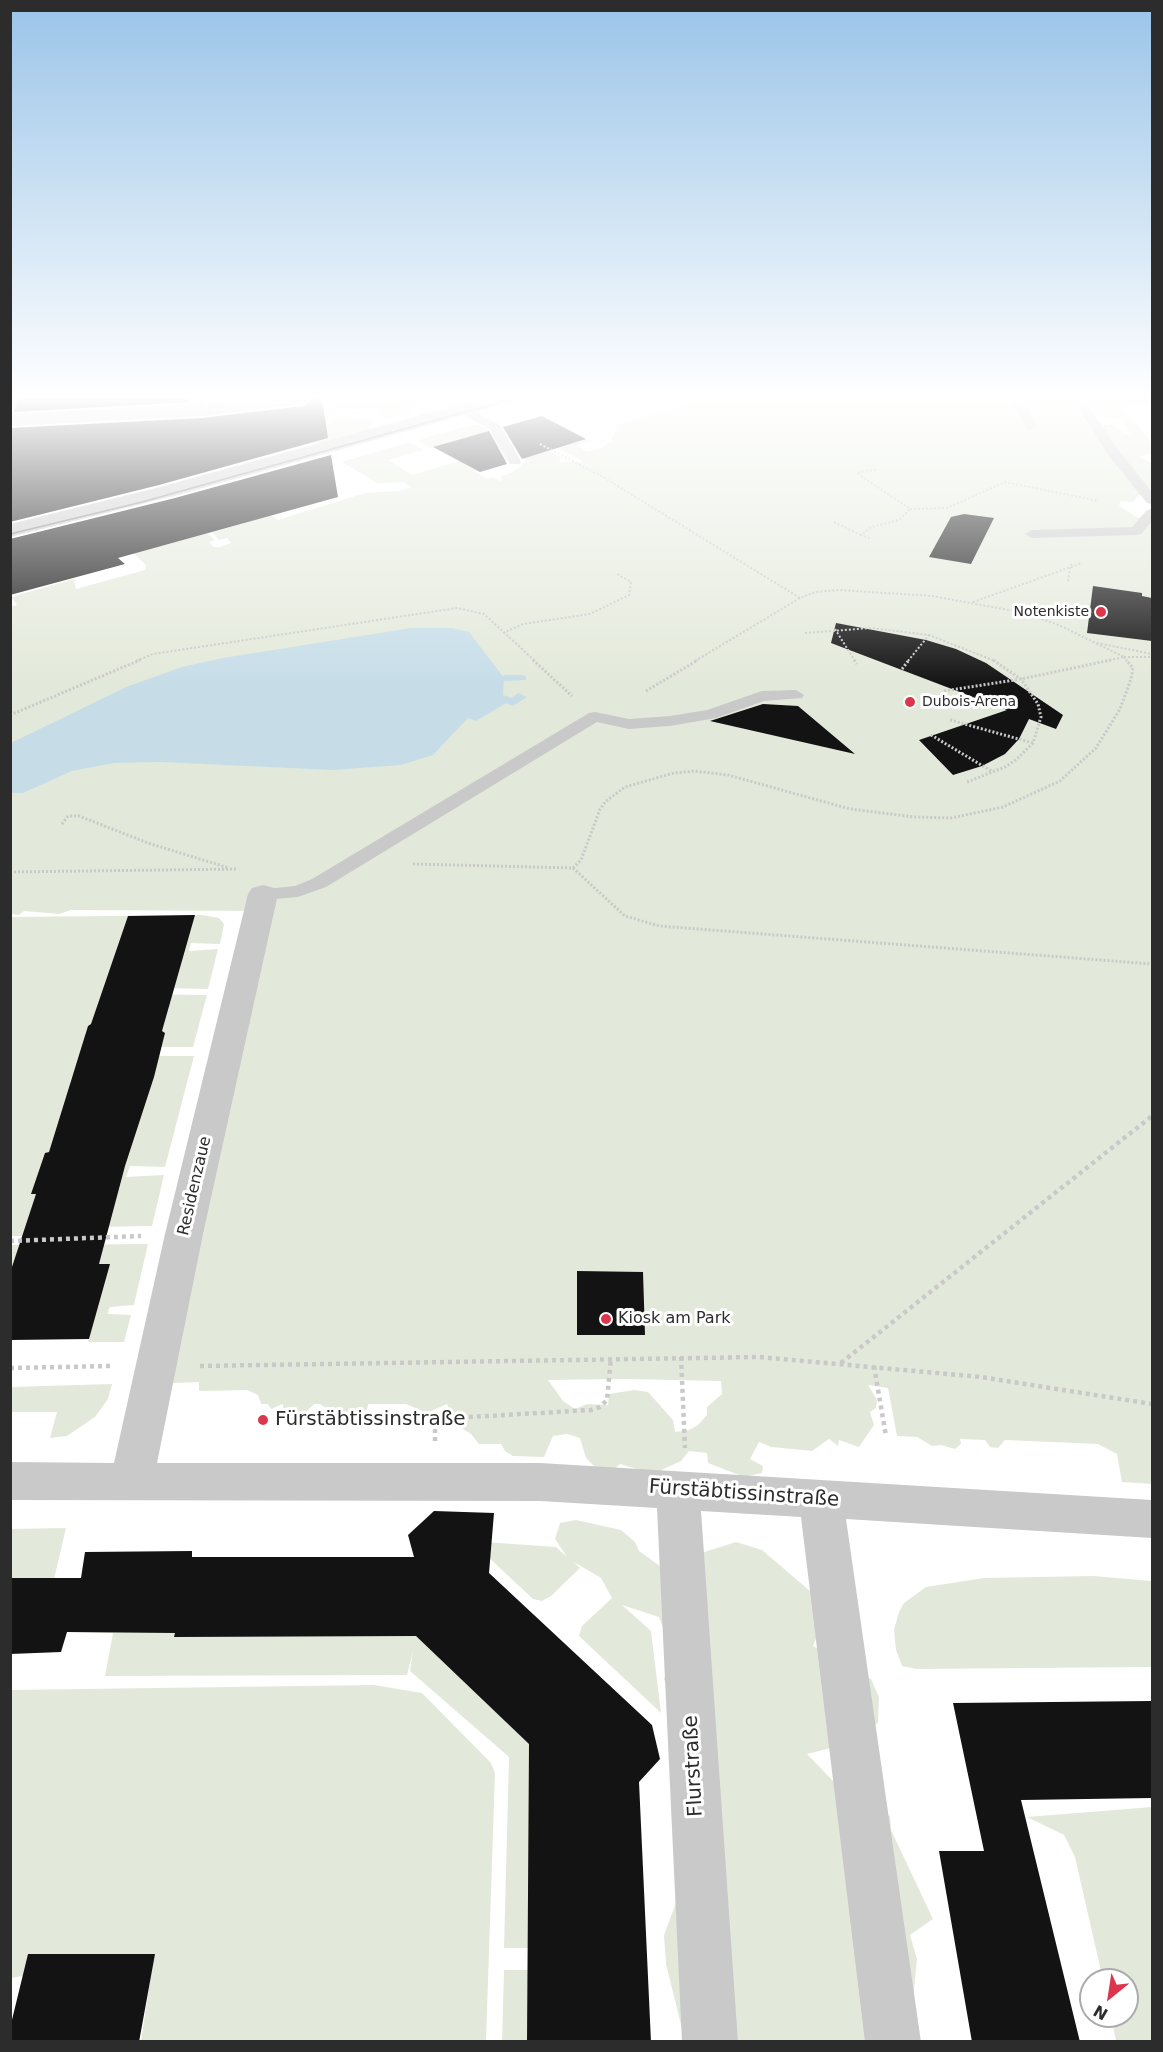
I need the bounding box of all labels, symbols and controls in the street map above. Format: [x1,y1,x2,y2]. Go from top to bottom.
place label: Notenkiste [1014,604,1089,620]
marker: Notenkiste [1094,605,1108,619]
place label: Dubois-Arena [922,694,1016,710]
marker: Dubois-Arena [903,695,917,709]
street label: Residenzaue [174,1134,216,1238]
place label: Kiosk am Park [618,1309,730,1329]
marker: Kiosk am Park [599,1312,613,1326]
place label: Fürstäbtissinstraße [275,1408,466,1432]
marker: Fürstäbtissinstraße [256,1413,270,1427]
street label: Fürstäbtissinstraße [648,1475,840,1513]
street label: Flurstraße [679,1715,709,1817]
north arrow [1079,1968,1139,2028]
text: N [1090,2001,1111,2024]

